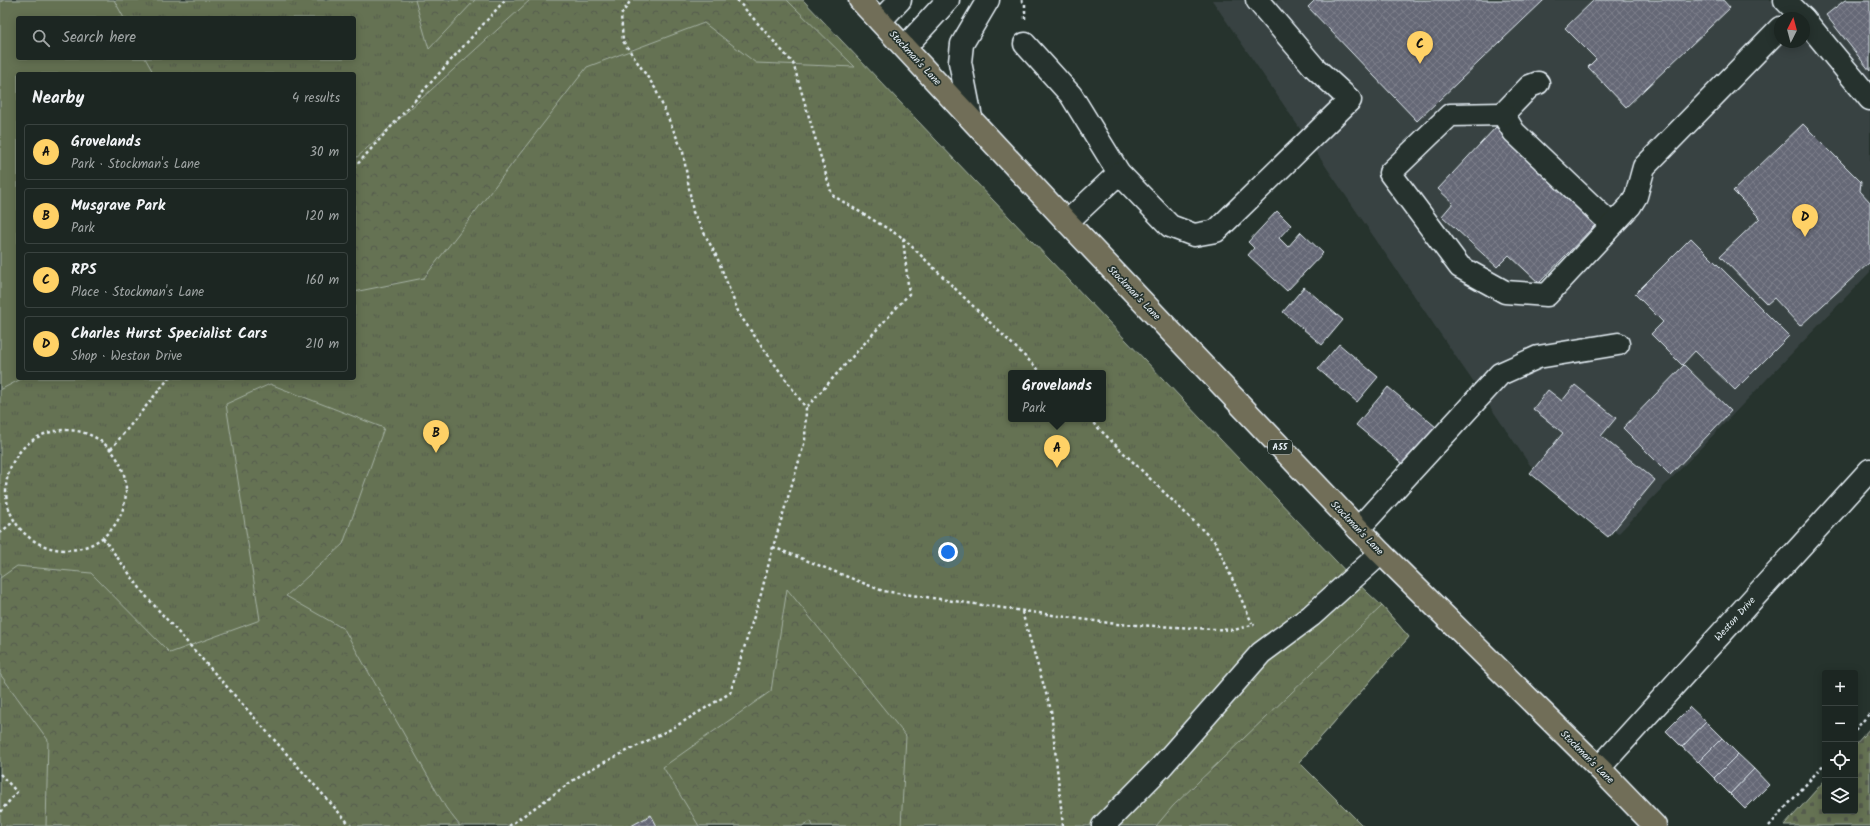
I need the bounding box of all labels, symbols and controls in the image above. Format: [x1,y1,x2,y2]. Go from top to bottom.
north arrow [1774,12,1810,48]
search box [16,16,356,60]
text: Search here [62,26,136,50]
icon: search [30,27,52,49]
street label: Stockman's Lane [885,27,945,90]
pin: C [1407,31,1433,64]
text: Nearby [32,85,84,112]
text: 4 results [292,88,340,109]
text: Grovelands [71,130,141,154]
text: A [42,142,50,163]
text: 30 m [310,142,339,163]
text: Park · Stockman's Lane [71,154,200,175]
text: Musgrave Park [71,194,165,218]
pin: D [1792,204,1818,237]
text: B [42,206,50,227]
text: 120 m [305,206,339,227]
text: Park [71,218,95,239]
text: RPS [71,258,97,282]
street label: Stockman's Lane [1104,262,1165,324]
text: C [42,270,50,291]
text: 160 m [306,270,339,291]
text: Place · Stockman's Lane [71,282,204,303]
text: Charles Hurst Specialist Cars [71,322,267,346]
text: D [42,334,50,355]
text: 210 m [305,334,339,355]
text: Shop · Weston Drive [71,346,182,367]
popup [1008,370,1106,422]
text: Grovelands [1022,374,1092,398]
text: Park [1022,398,1046,419]
pin: B [423,420,449,453]
pin: A [1044,435,1070,468]
road number: A55 [1268,440,1292,454]
street label: Stockman's Lane [1327,497,1388,559]
your location [938,542,958,562]
street label: Weston Drive [1711,593,1760,645]
map controls [1822,670,1858,814]
button: + [1822,670,1858,706]
button: − [1822,706,1858,742]
street label: Stockman's Lane [1556,726,1618,788]
button: locate [1822,742,1858,778]
button: layers [1822,778,1858,814]

